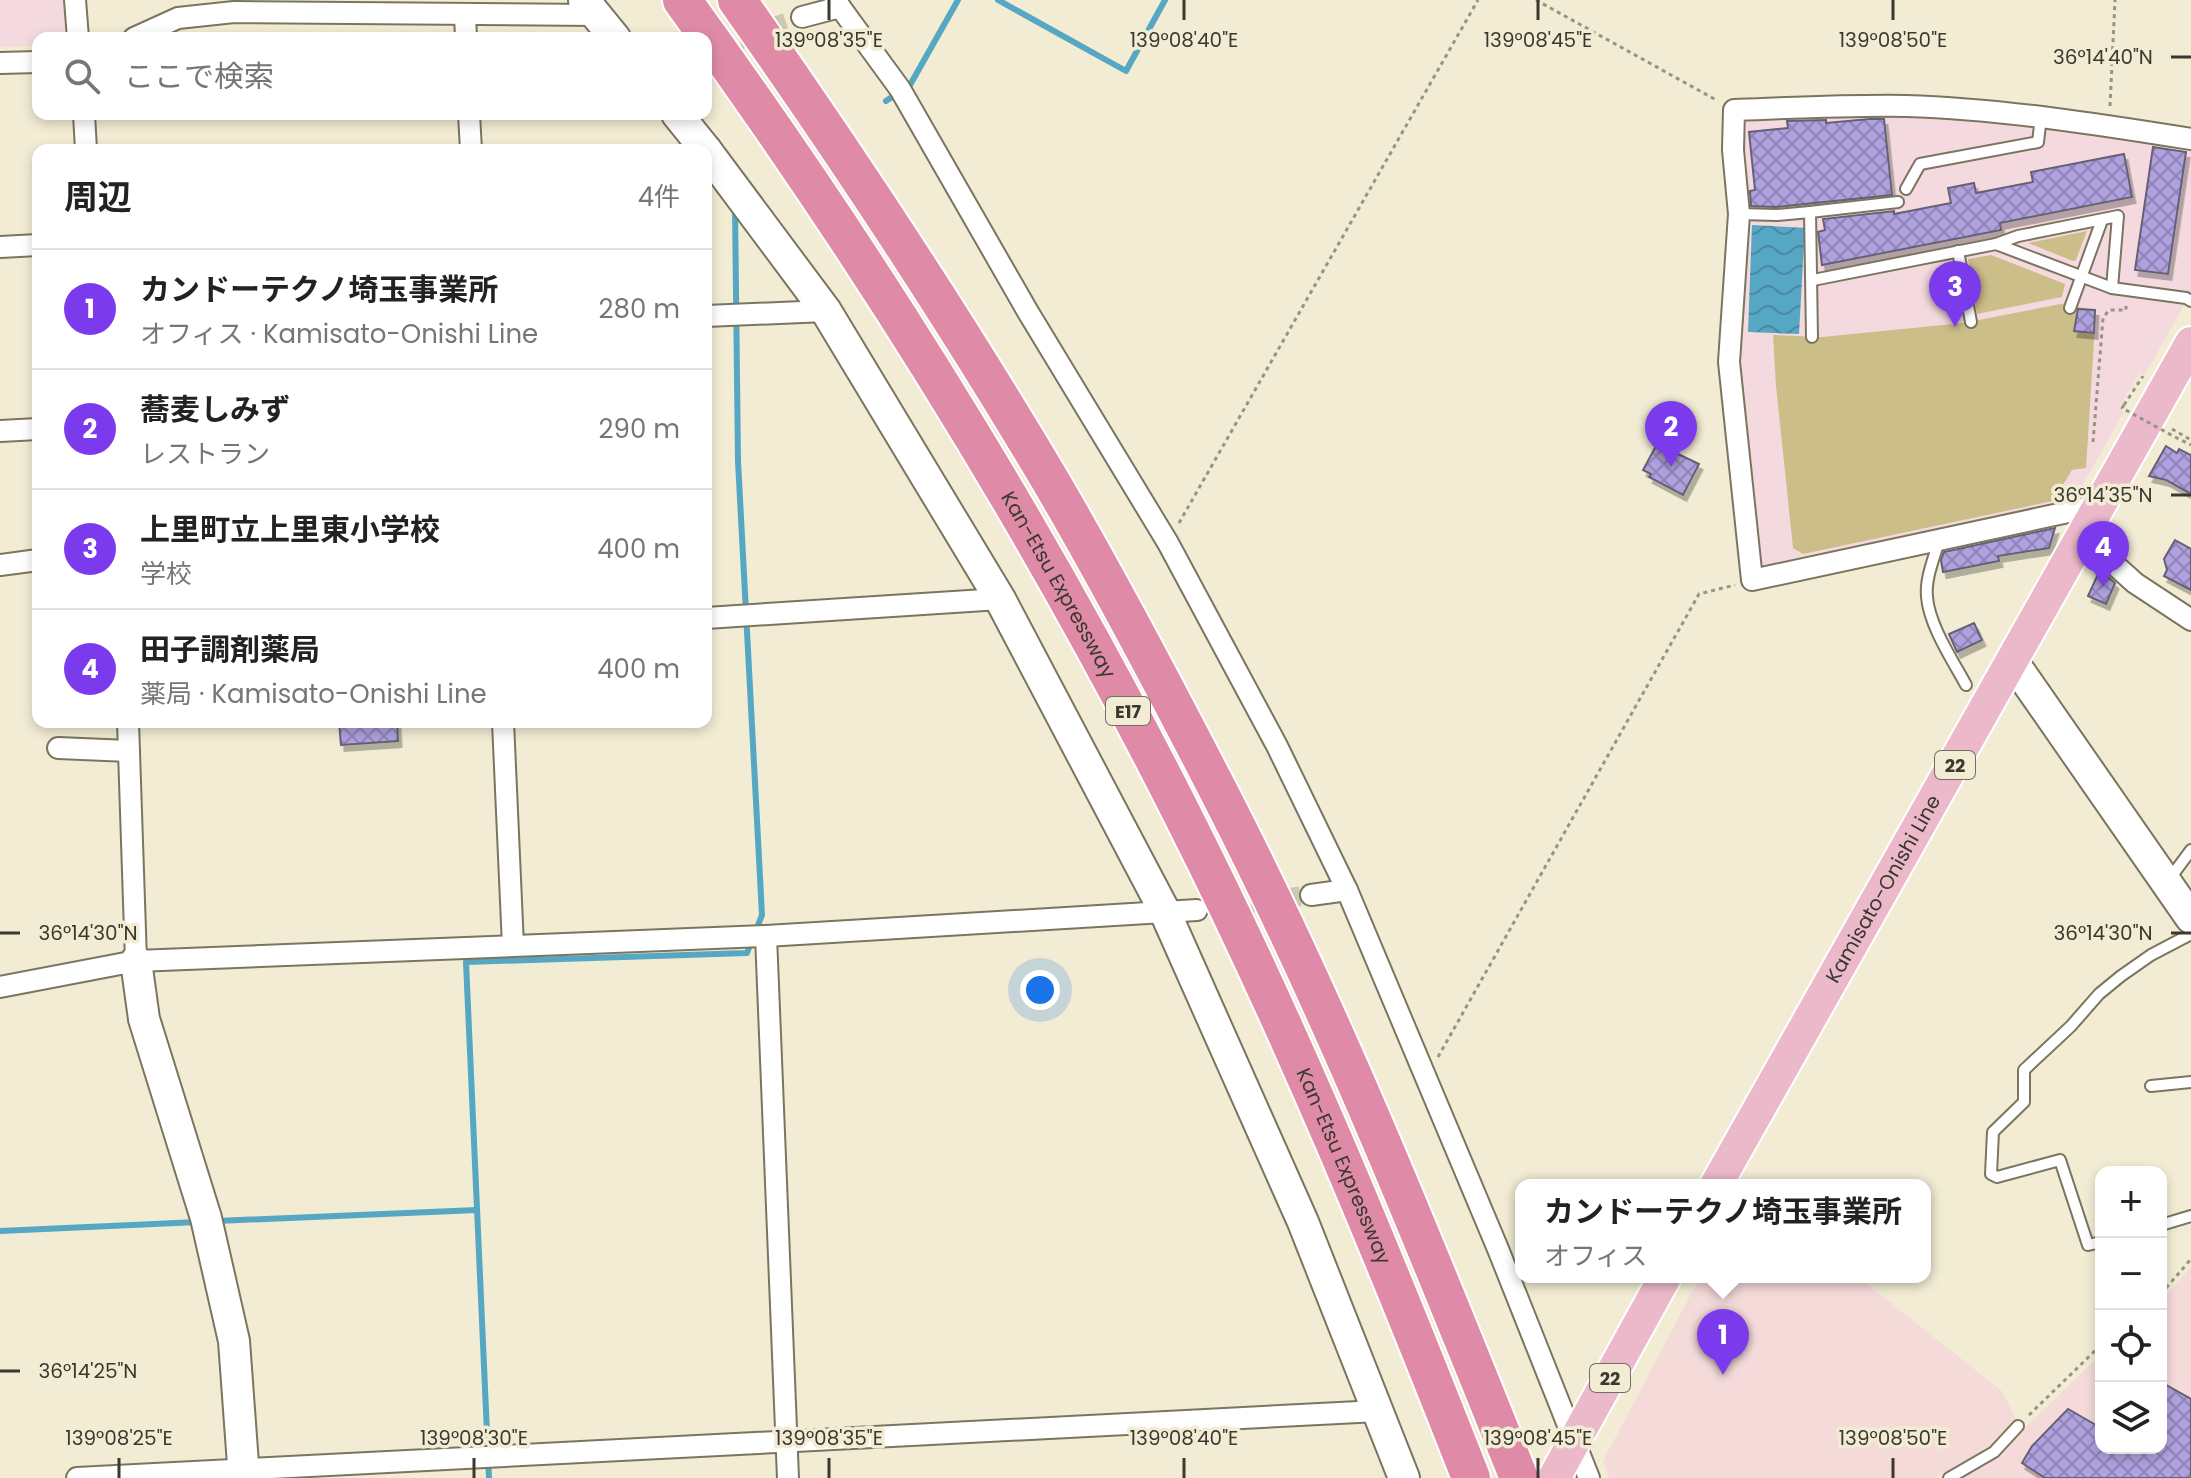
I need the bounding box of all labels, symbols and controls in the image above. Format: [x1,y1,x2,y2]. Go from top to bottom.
text: 139°08'35"E [775,26,883,54]
text: 139°08'40"E [1130,26,1238,54]
text: 139°08'45"E [1484,26,1592,54]
text: 139°08'50"E [1839,26,1947,54]
search box [32,32,712,120]
text: 36°14'40"N [2053,43,2153,71]
icon: search [60,54,104,98]
text: ここで検索 [124,55,274,98]
text: 周辺 [64,173,132,221]
text: 4件 [638,179,680,215]
pin: 3 [1929,261,1981,327]
text: カンドーテクノ埼玉事業所 [140,268,498,311]
text: 1 [85,291,95,327]
text: 280 m [599,291,680,327]
text: オフィス · Kamisato-Onishi Line [140,316,538,352]
text: 蕎麦しみず [140,388,290,431]
pin: 2 [1645,401,1697,467]
text: 2 [83,411,97,447]
text: 290 m [599,411,680,447]
text: レストラン [140,436,270,472]
text: 36°14'35"N [2053,481,2153,509]
street label: Kan-Etsu Expressway [995,486,1123,683]
text: 上里町立上里東小学校 [140,508,440,551]
pin: 4 [2077,521,2129,587]
text: 3 [82,531,98,567]
text: 400 m [597,531,680,567]
text: 学校 [140,556,192,592]
text: 田子調剤薬局 [140,628,320,671]
text: 4 [81,651,99,687]
text: 400 m [597,651,680,687]
text: 薬局 · Kamisato-Onishi Line [140,676,487,712]
road number: E17 [1106,697,1150,725]
road number: 22 [1935,751,1975,779]
street label: Kamisato-Onishi Line [1819,790,1947,988]
text: 36°14'30"N [38,919,138,947]
text: 36°14'30"N [2053,919,2153,947]
your location [1020,970,1060,1010]
street label: Kan-Etsu Expressway [1290,1064,1398,1269]
map controls [2095,1166,2167,1454]
button: + [2095,1166,2167,1238]
popup [1515,1179,1931,1283]
text: カンドーテクノ埼玉事業所 [1544,1190,1902,1233]
text: オフィス [1544,1238,1647,1274]
button: − [2095,1238,2167,1310]
pin: 1 [1697,1309,1749,1375]
button: locate [2095,1310,2167,1382]
text: 36°14'25"N [39,1357,137,1385]
road number: 22 [1590,1364,1630,1392]
button: layers [2095,1382,2167,1454]
text: 139°08'25"E [65,1424,173,1452]
text: 139°08'30"E [420,1424,528,1452]
text: 139°08'35"E [775,1424,883,1452]
text: 139°08'40"E [1130,1424,1238,1452]
text: 139°08'45"E [1484,1424,1592,1452]
text: 139°08'50"E [1839,1424,1947,1452]

